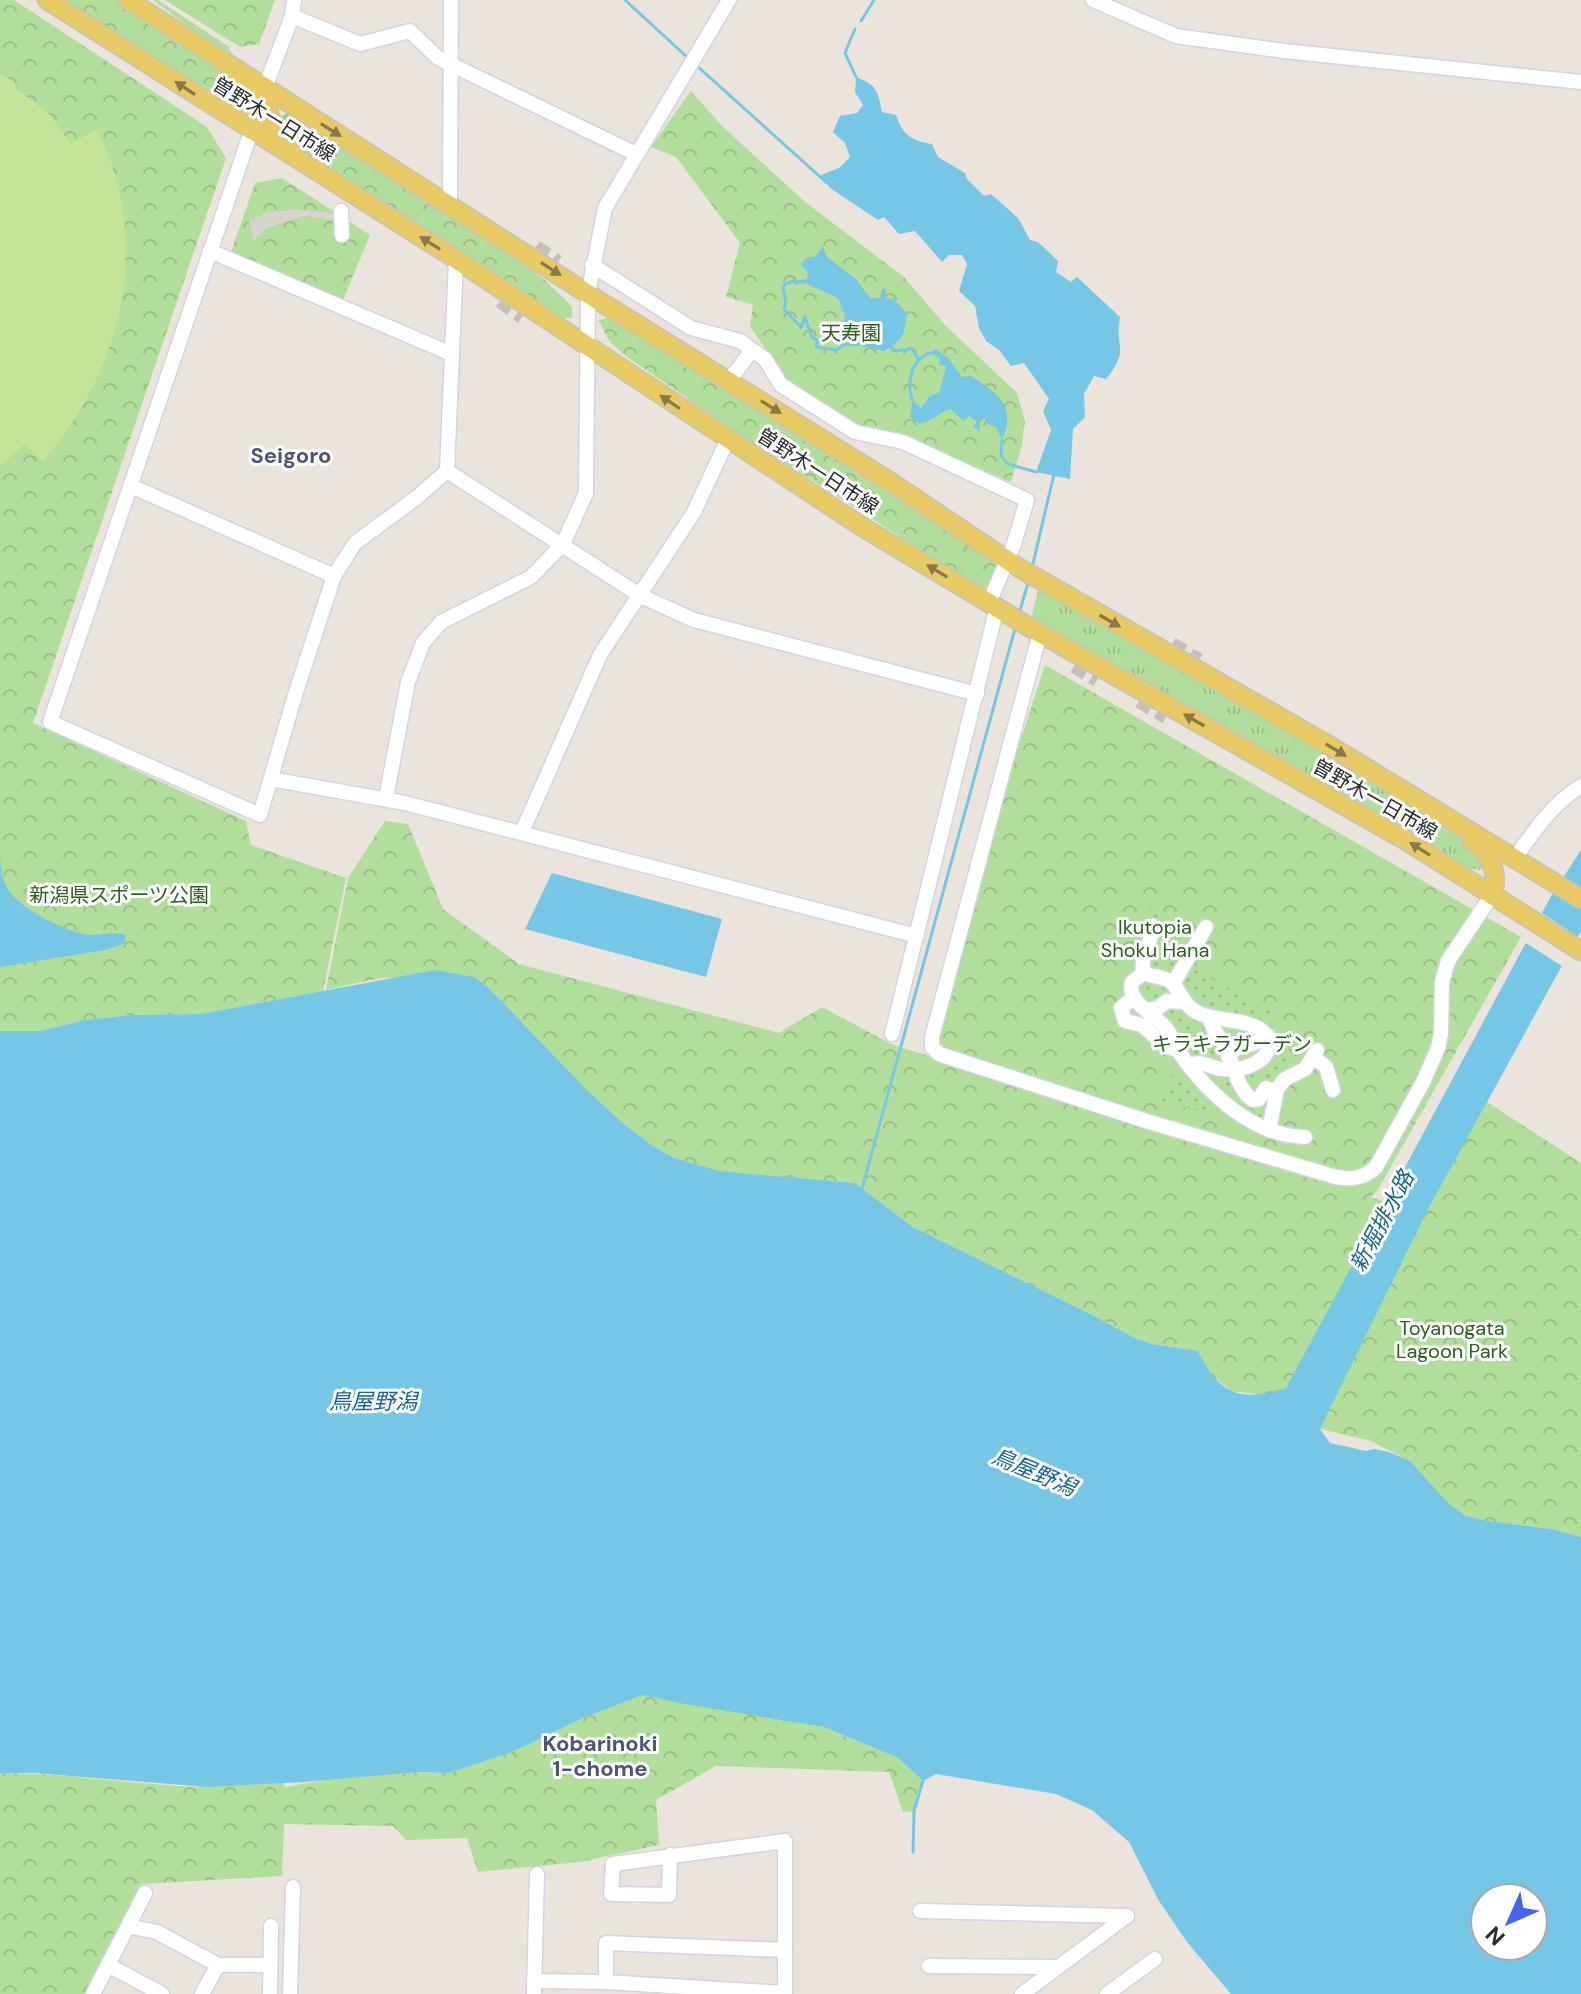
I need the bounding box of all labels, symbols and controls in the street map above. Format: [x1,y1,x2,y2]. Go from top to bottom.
street label: 曽野木一日市線 [208,71,340,167]
one-way arrow [174,82,196,96]
one-way arrow [320,122,342,136]
one-way arrow [419,236,441,250]
one-way arrow [540,261,561,276]
park label: 天寿園 [821,320,881,346]
one-way arrow [660,394,681,409]
one-way arrow [760,400,782,414]
street label: 曽野木一日市線 [752,422,884,520]
district label: Seigoro [251,441,331,470]
one-way arrow [926,565,948,579]
one-way arrow [1099,614,1121,628]
one-way arrow [1183,713,1205,727]
one-way arrow [1325,743,1347,757]
street label: 曽野木一日市線 [1308,753,1442,845]
one-way arrow [1409,841,1430,856]
park label: 新潟県スポーツ公園 [29,882,209,908]
park label: Ikutopia Shoku Hana [1101,914,1209,963]
park label: キラキラガーデン [1152,1031,1312,1057]
water label: 新堀排水路 [1343,1164,1422,1276]
park label: Toyanogata Lagoon Park [1396,1315,1508,1364]
water label: 鳥屋野潟 [329,1387,420,1416]
water label: 鳥屋野潟 [988,1441,1083,1504]
district label: Kobarinoki 1-chome [543,1729,657,1783]
north arrow [1469,1882,1549,1962]
text: N [1479,1920,1511,1952]

